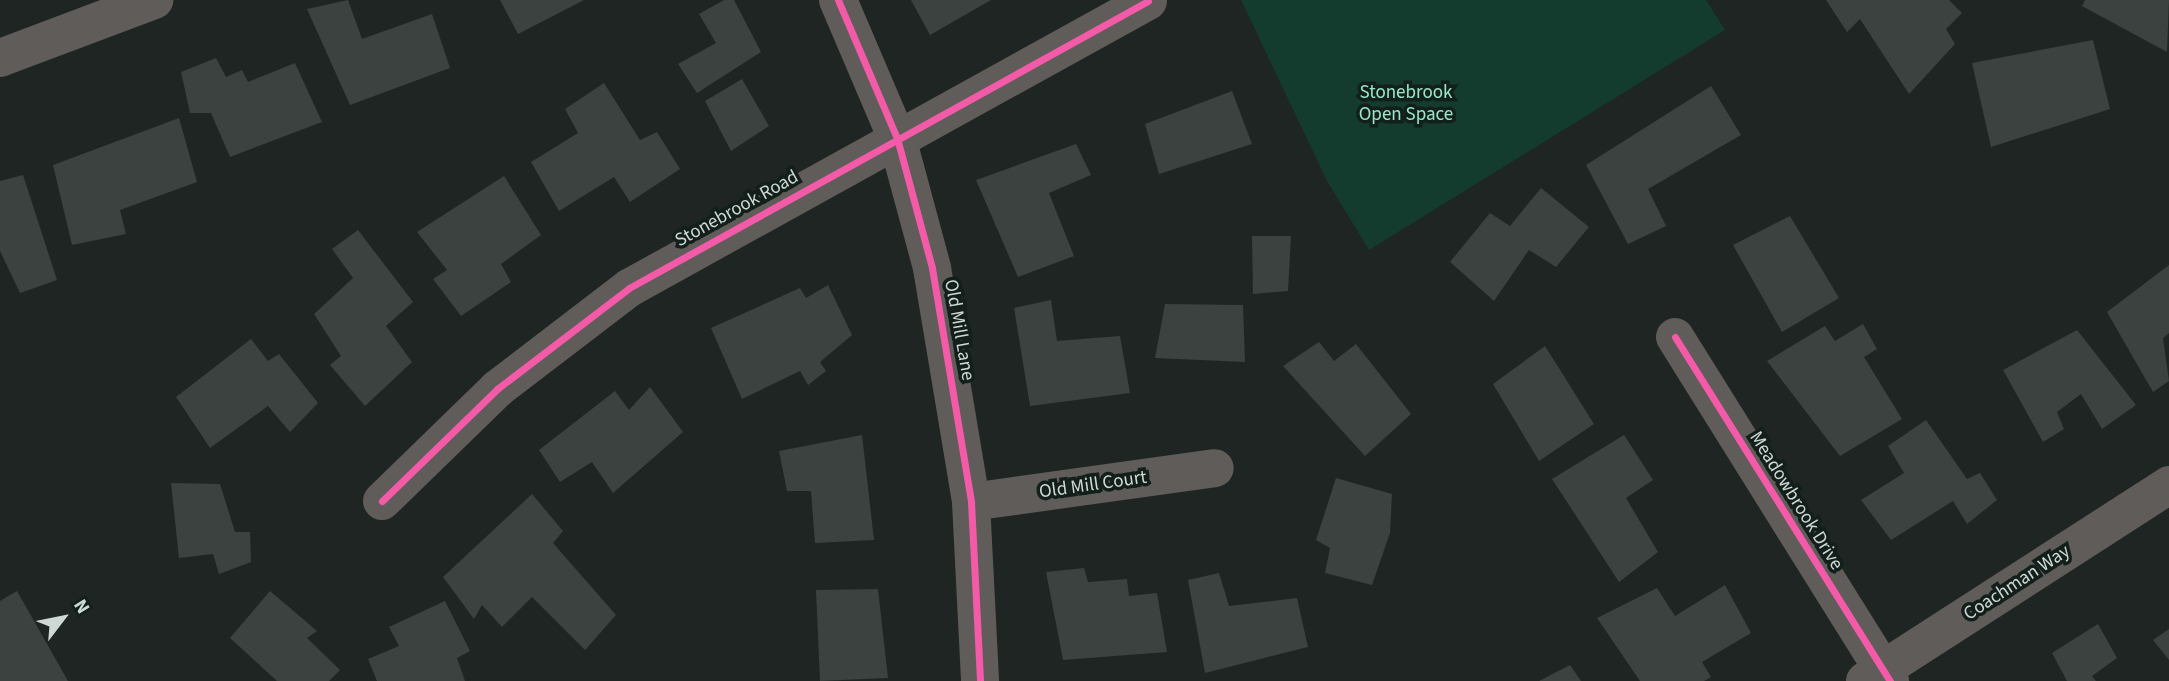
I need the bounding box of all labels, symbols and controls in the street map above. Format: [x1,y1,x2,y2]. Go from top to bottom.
park label: Stonebrook Open Space [1359,82,1453,126]
street label: Stonebrook Road [671,166,803,252]
street label: Old Mill Lane [939,278,979,382]
street label: Meadowbrook Drive [1744,428,1848,574]
street label: Old Mill Court [1038,466,1148,504]
street label: Coachman Way [1960,540,2074,626]
north arrow [28,583,98,653]
text: N [66,594,96,619]

